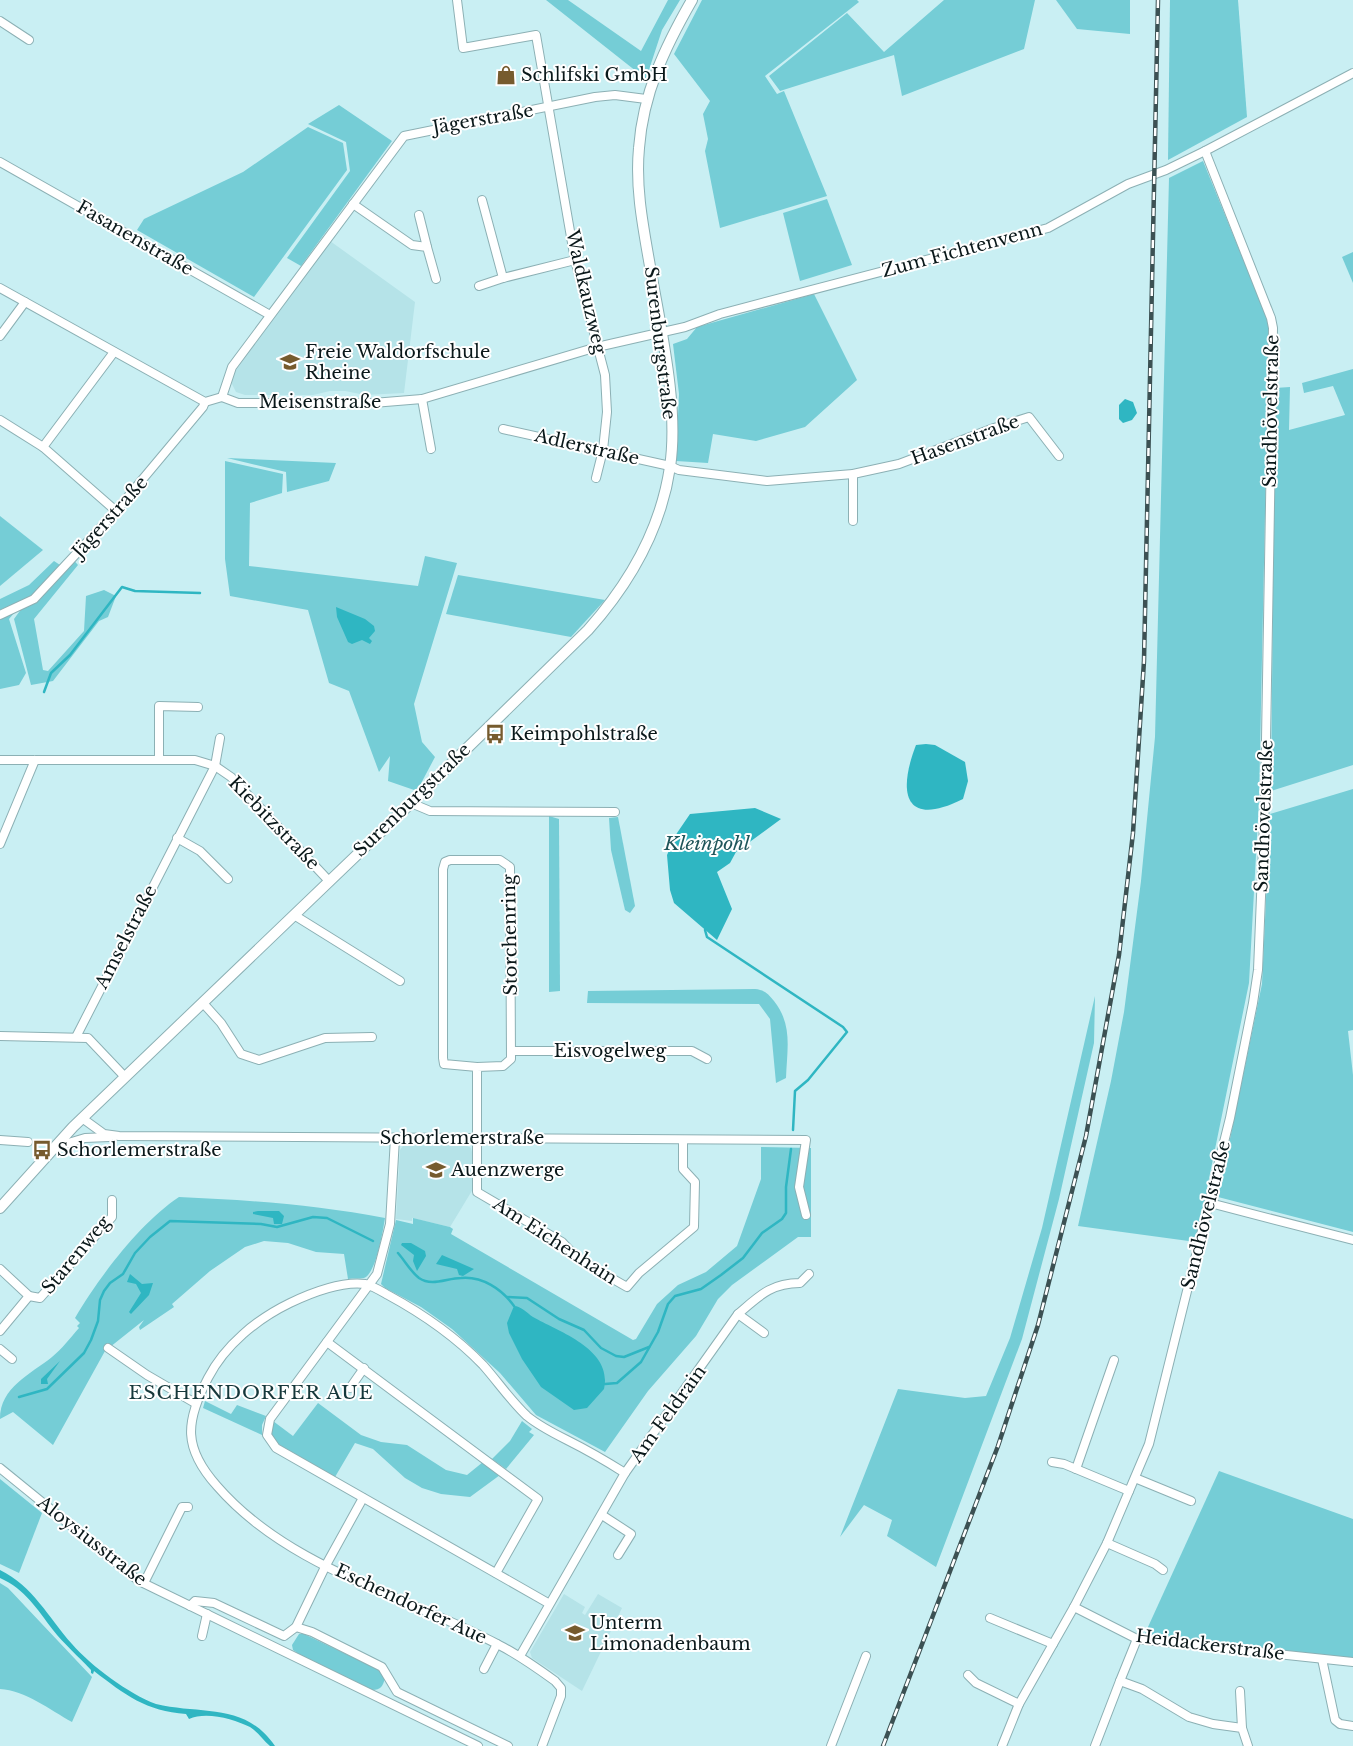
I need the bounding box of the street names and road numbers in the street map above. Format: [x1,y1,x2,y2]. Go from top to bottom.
street label: Jägerstraße [429,99,535,139]
street label: Fasanenstraße [73,196,197,280]
street label: Zum Fichtenvenn [879,218,1045,282]
street label: Waldkauzweg [561,227,611,356]
street label: Surenburgstraße [640,265,680,421]
street label: Sandhövelstraße [1259,334,1283,488]
street label: Meisenstraße [259,391,381,413]
street label: Hasenstraße [908,410,1022,470]
street label: Adlerstraße [532,424,641,470]
street label: Jägerstraße [66,472,152,564]
street label: Surenburgstraße [349,739,475,861]
street label: Sandhövelstraße [1250,739,1278,893]
street label: Kiebitzstraße [224,772,324,874]
street label: Storchenring [498,874,522,996]
street label: Amselstraße [90,881,162,994]
street label: Eisvogelweg [554,1040,666,1062]
street label: Schorlemerstraße [380,1127,544,1149]
street label: Sandhövelstraße [1177,1138,1235,1292]
street label: Am Eichenhain [488,1192,621,1289]
street label: Starenweg [37,1211,115,1299]
street label: Am Feldrain [625,1361,711,1468]
street label: Aloysiusstraße [32,1491,151,1591]
street label: Eschendorfer Aue [332,1559,490,1649]
street label: Heidackerstraße [1134,1625,1286,1665]

